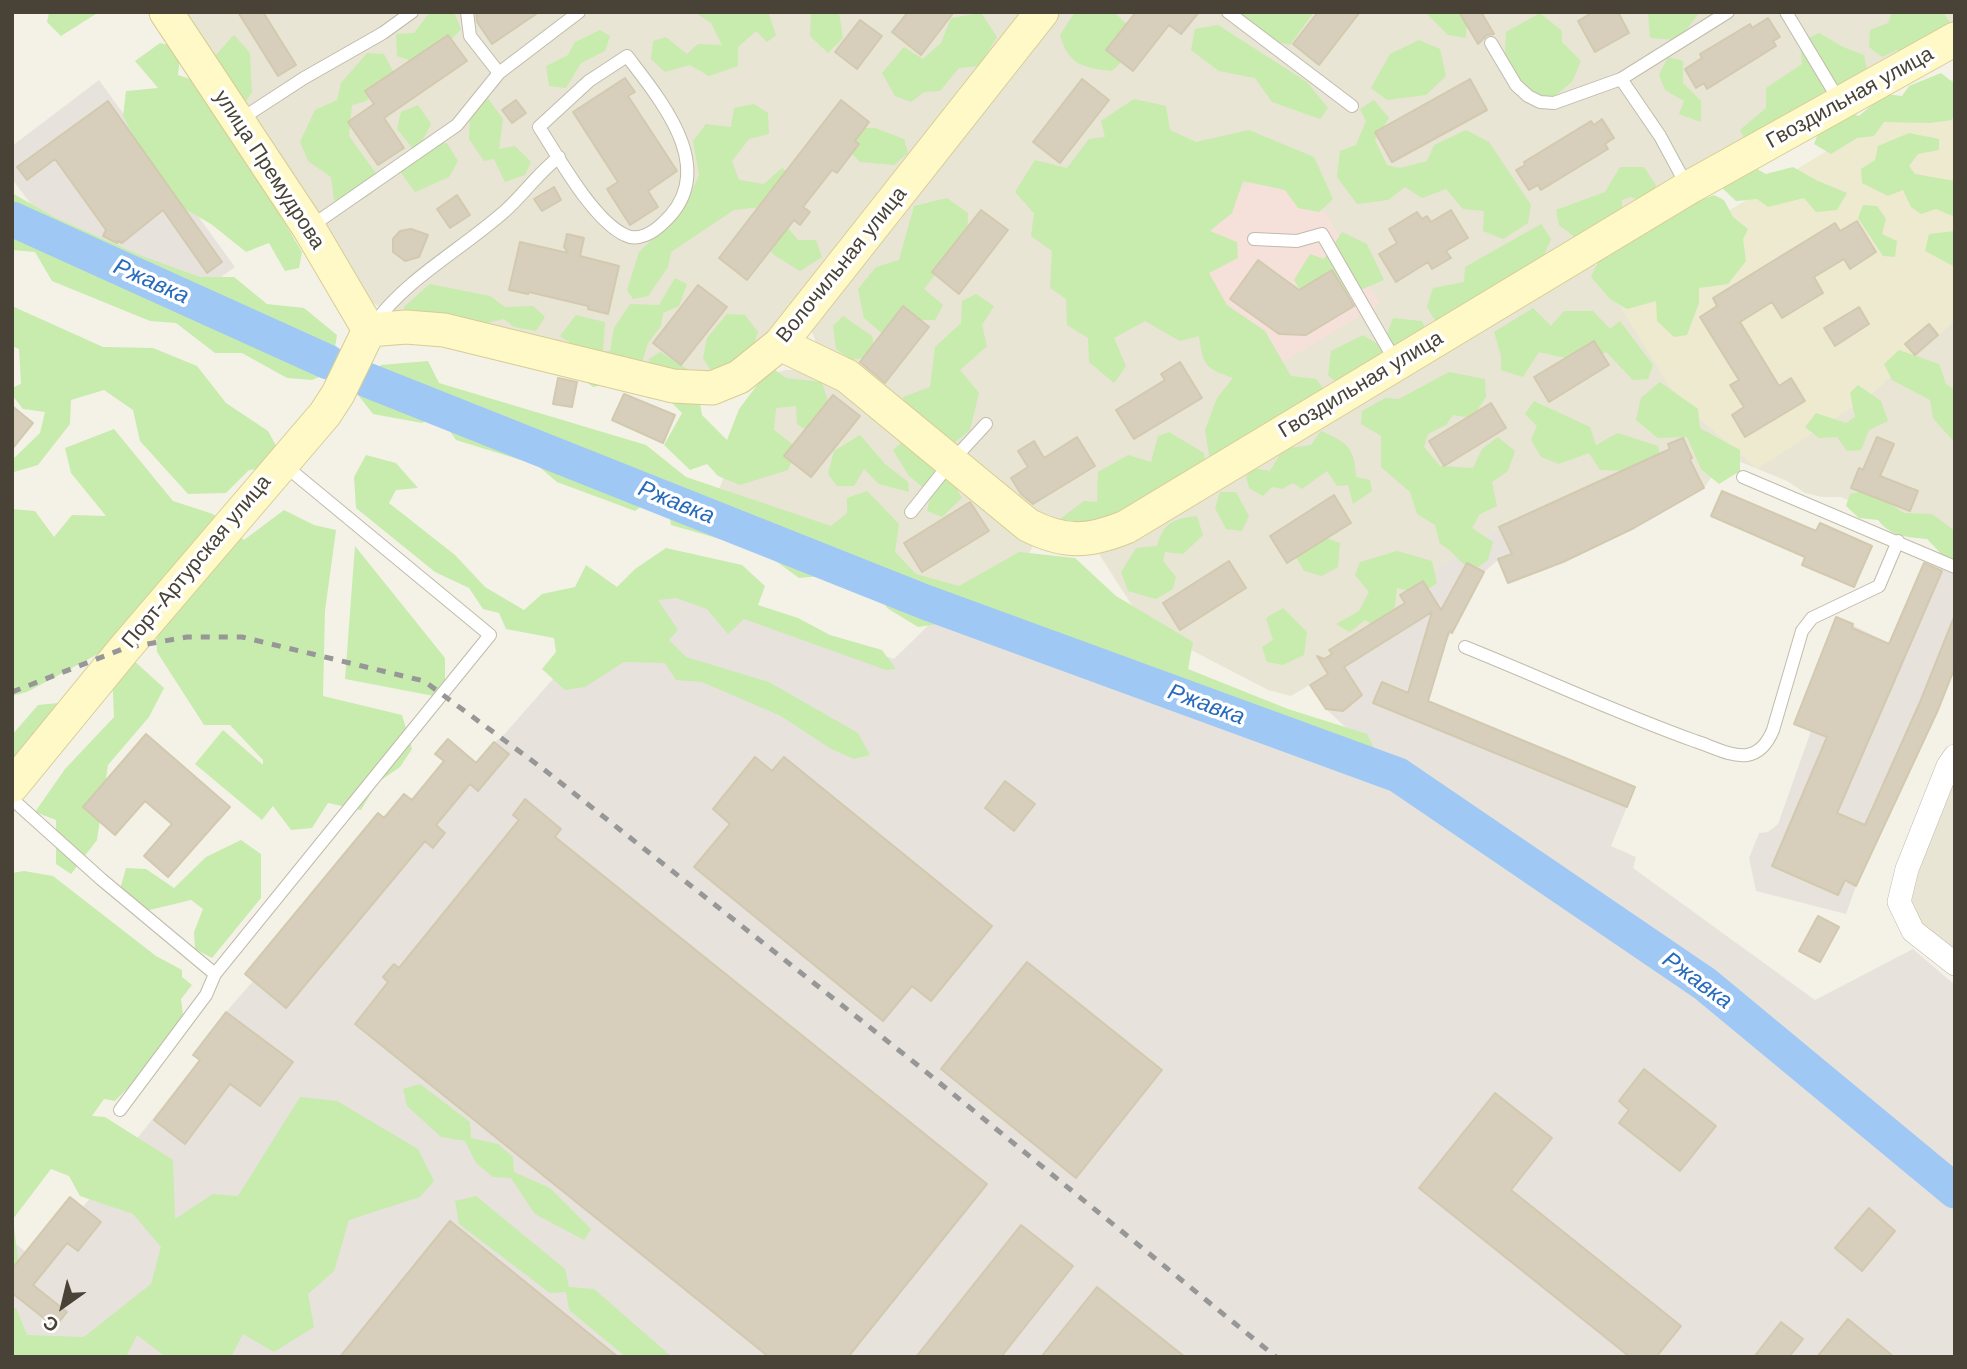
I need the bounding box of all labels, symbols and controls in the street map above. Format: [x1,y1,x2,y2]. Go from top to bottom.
street label: Гвоздильная улица [1762,42,1938,154]
street label: улица Премудрова [208,86,330,254]
street label: Волочильная улица [771,182,913,348]
water label: Ржавка [109,253,193,311]
street label: Гвоздильная улица [1274,326,1448,444]
street label: Порт-Артурская улица [117,470,277,654]
water label: Ржавка [634,475,718,531]
water label: Ржавка [1164,678,1248,732]
water label: Ржавка [1657,946,1737,1016]
north arrow [28,1271,98,1341]
text: С [39,1311,63,1336]

